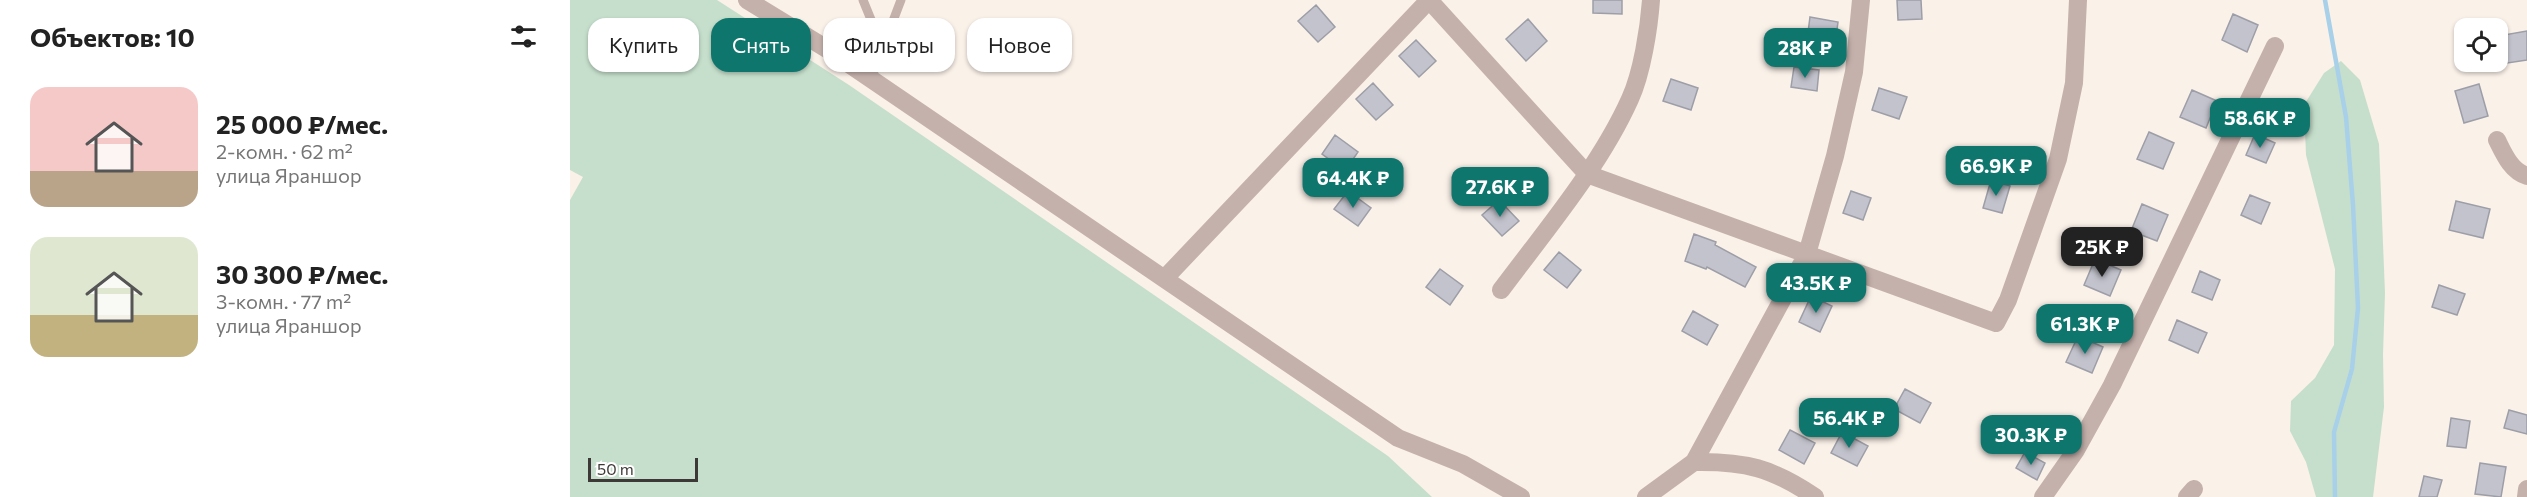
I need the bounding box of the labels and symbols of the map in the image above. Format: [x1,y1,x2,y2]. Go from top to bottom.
pin: 28K ₽ [1763,28,1847,79]
pin: 58.6K ₽ [2205,98,2315,149]
pin: 66.9K ₽ [1941,146,2051,197]
pin: 64.4K ₽ [1298,158,1408,209]
pin: 27.6K ₽ [1445,167,1555,218]
pin: 25K ₽ [2060,227,2144,278]
pin: 43.5K ₽ [1761,263,1871,314]
pin: 61.3K ₽ [2030,304,2140,355]
pin: 56.4K ₽ [1794,398,1904,449]
pin: 30.3K ₽ [1976,415,2086,466]
scale bar [588,455,698,482]

